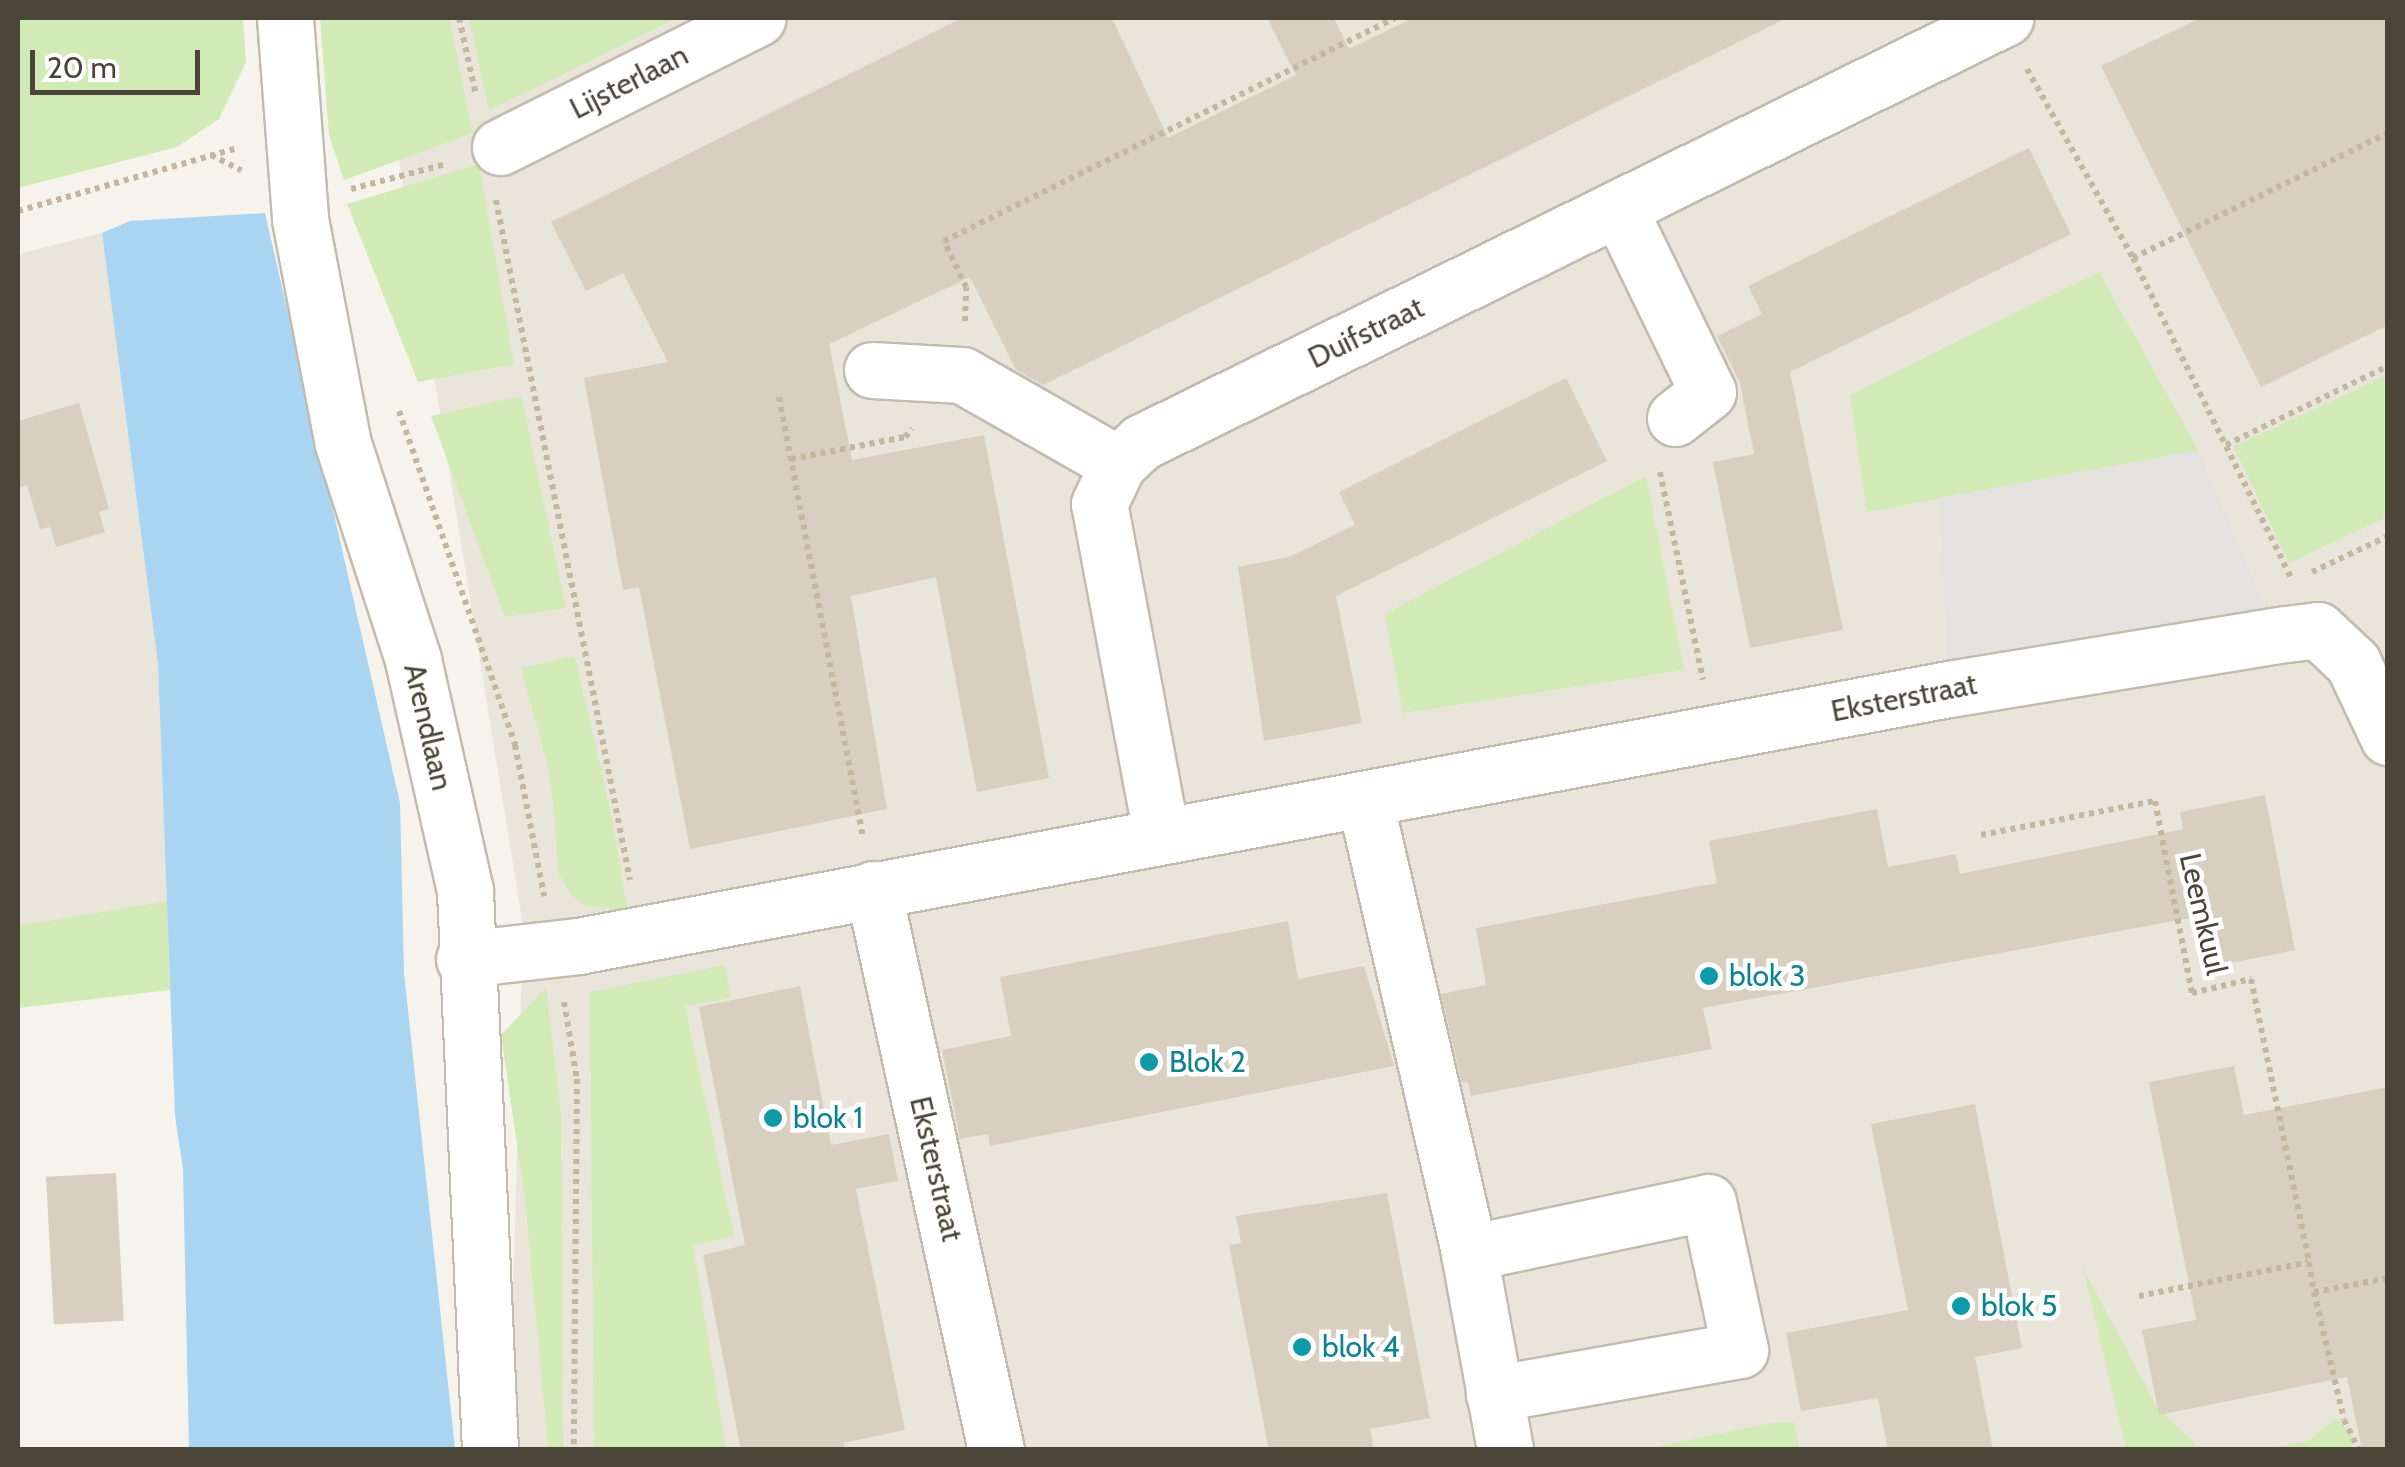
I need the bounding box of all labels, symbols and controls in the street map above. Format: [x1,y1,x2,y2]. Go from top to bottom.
scale bar [35,30,205,92]
street label: Lijsterlaan [564,37,694,127]
text: 20 m [47,49,117,86]
street label: Duifstraat [1302,290,1430,376]
street label: Arendlaan [396,660,460,794]
street label: Eksterstraat [1828,666,1980,730]
street label: Leemkuul [2172,850,2234,978]
place label: blok 3 [1729,958,1805,994]
marker: blok 3 [1698,965,1720,987]
place label: Blok 2 [1169,1044,1246,1080]
marker: Blok 2 [1138,1051,1160,1073]
street label: Eksterstraat [902,1093,970,1245]
place label: blok 1 [793,1100,863,1136]
marker: blok 1 [762,1107,784,1129]
place label: blok 5 [1981,1288,2057,1324]
marker: blok 5 [1950,1295,1972,1317]
place label: blok 4 [1322,1329,1400,1365]
marker: blok 4 [1291,1336,1313,1358]

